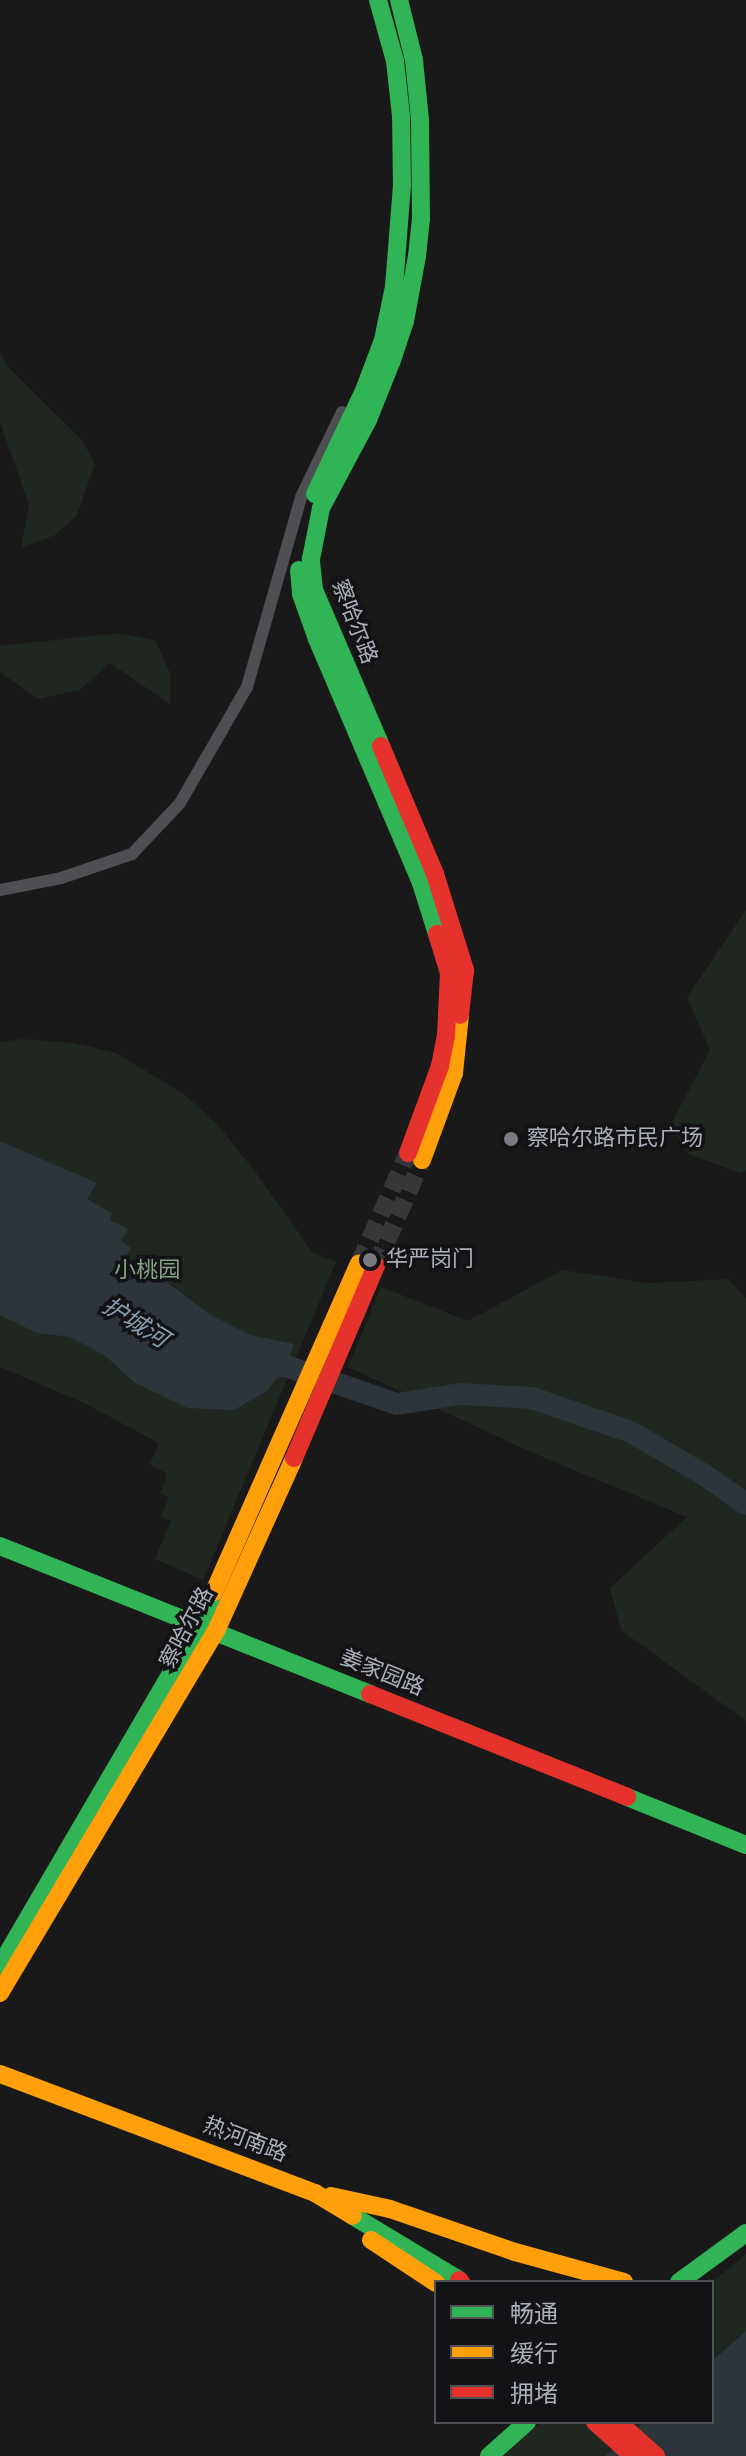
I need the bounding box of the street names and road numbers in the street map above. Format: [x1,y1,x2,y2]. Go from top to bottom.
street label: 察哈尔路 [326,576,382,668]
street label: 察哈尔路 [155,1583,219,1673]
street label: 姜家园路 [336,1644,428,1702]
street label: 热河南路 [199,2112,291,2168]

